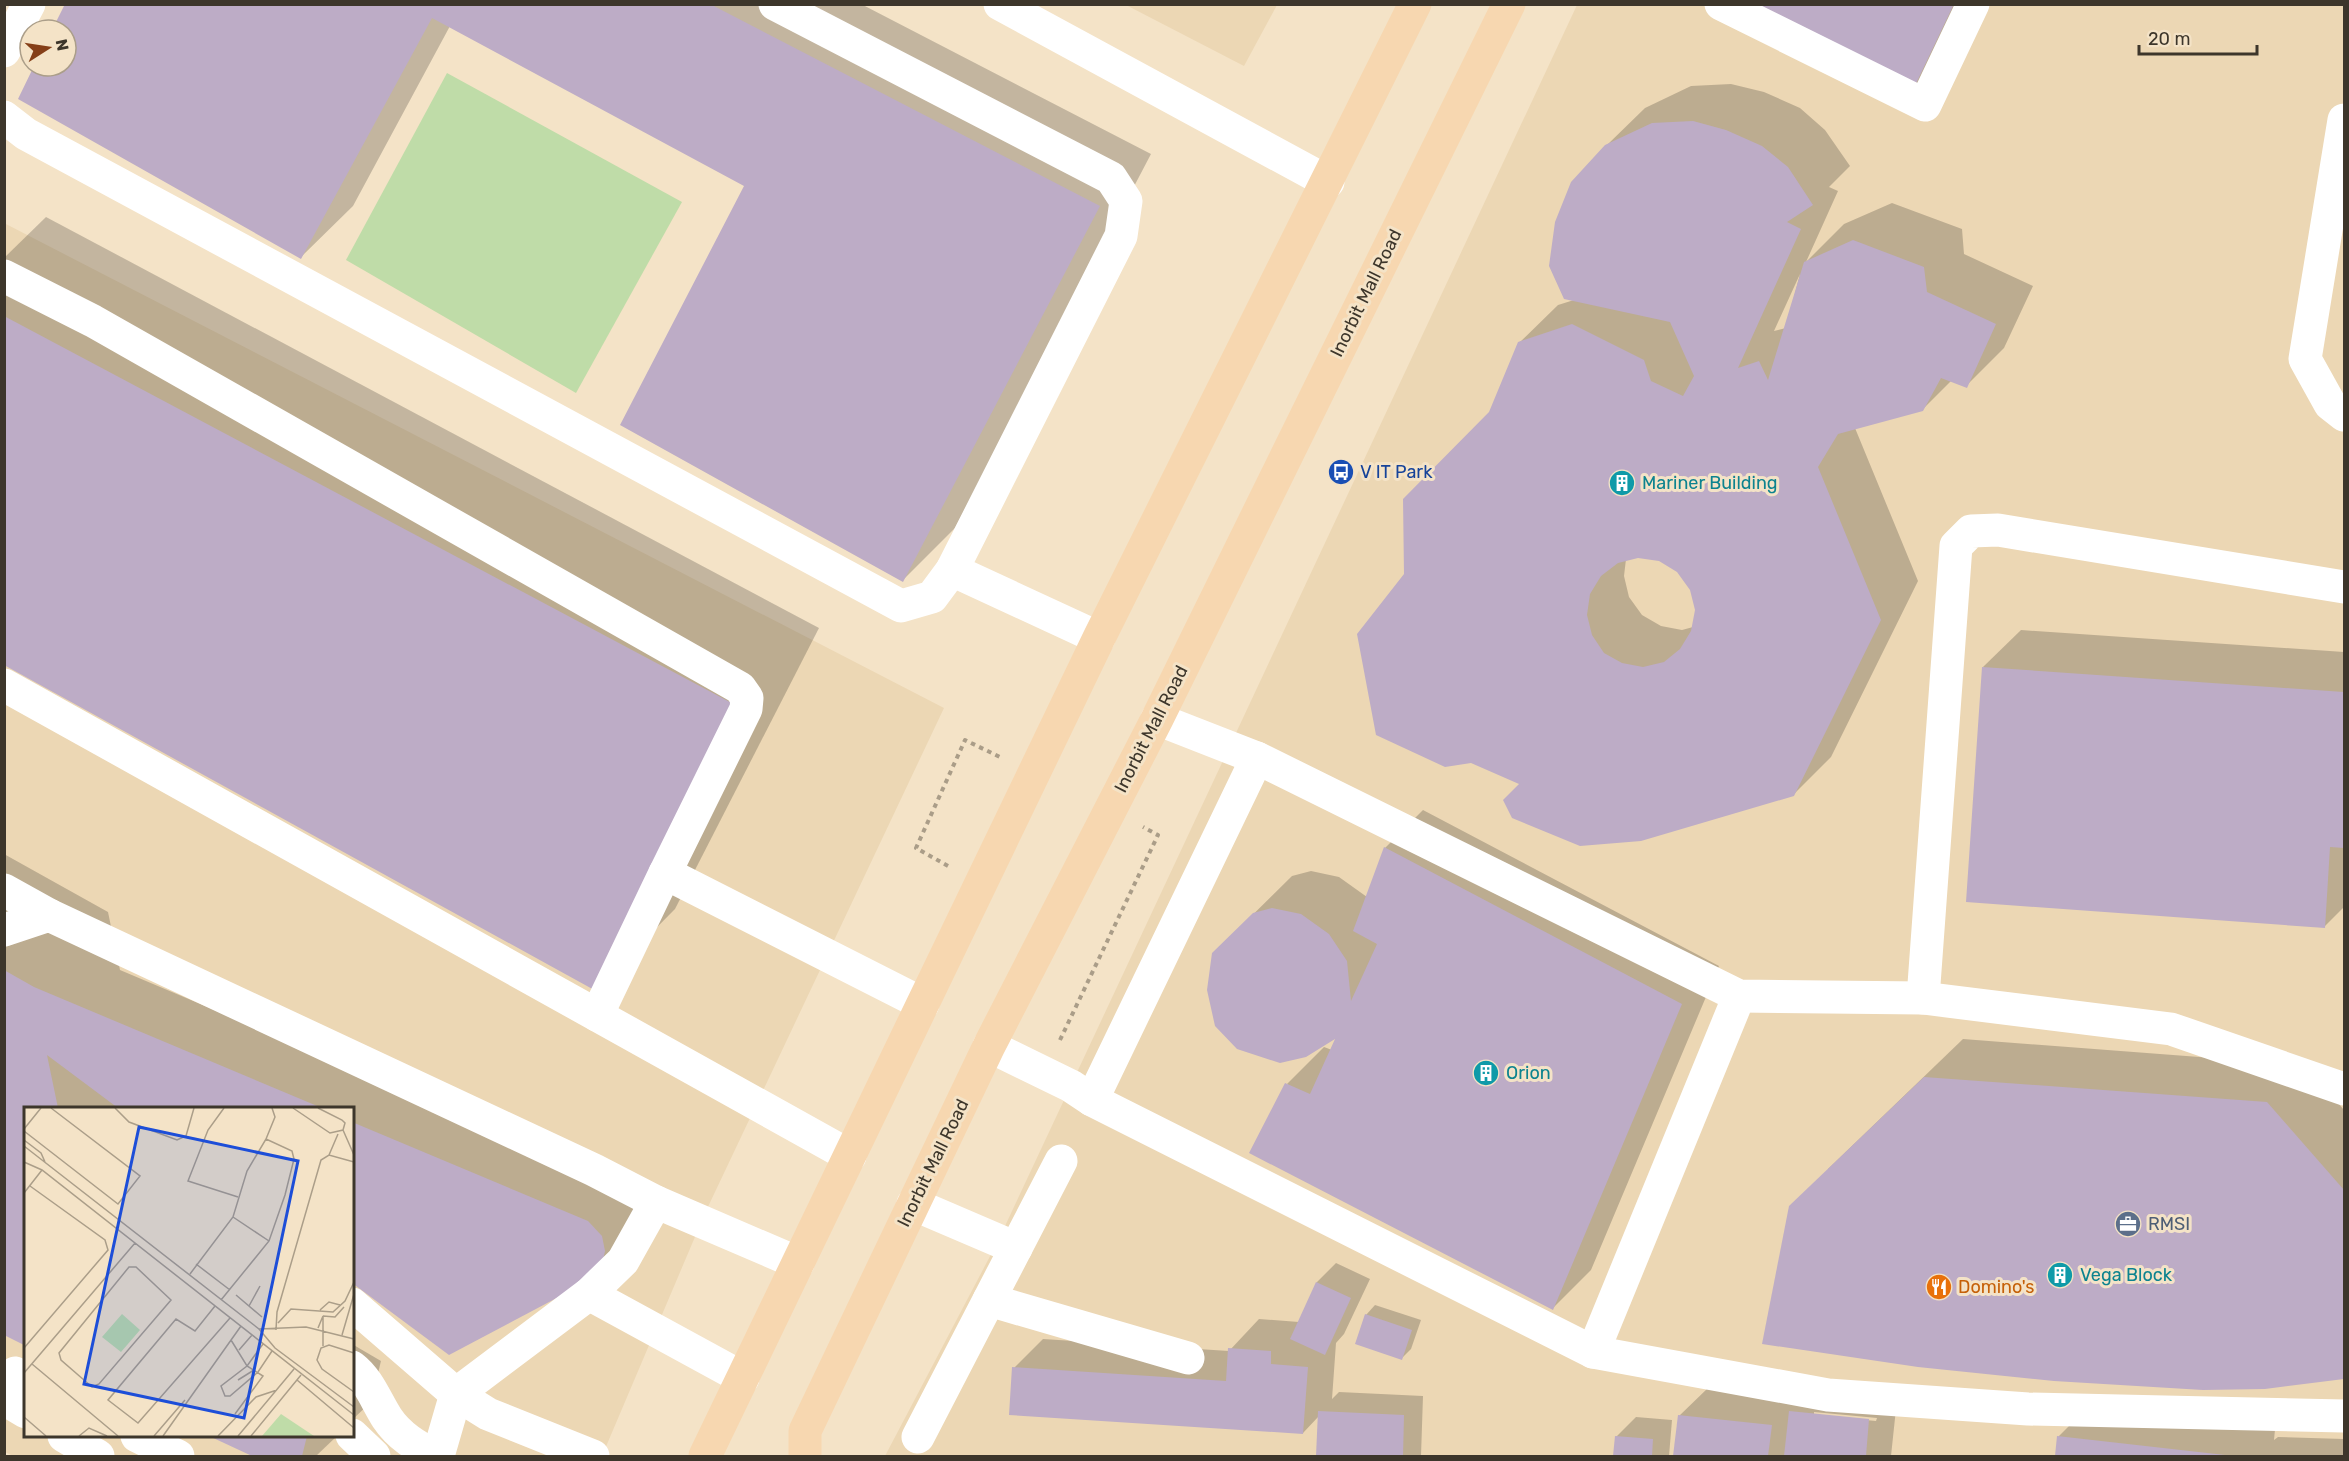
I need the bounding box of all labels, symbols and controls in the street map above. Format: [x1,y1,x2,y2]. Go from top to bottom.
north arrow [18,18,78,78]
scale bar [2139,18,2258,56]
text: 20 m [2148,28,2190,50]
text: N [52,37,73,53]
street label: Inorbit Mall Road [1326,225,1406,361]
bus stop icon: V IT Park [1326,457,1356,487]
place label: V IT Park [1360,461,1433,483]
building icon: Mariner Building [1607,468,1637,498]
place label: Mariner Building [1642,472,1778,494]
street label: Inorbit Mall Road [1110,662,1192,796]
building icon: Orion [1471,1058,1501,1088]
place label: Orion [1506,1062,1551,1084]
street label: Inorbit Mall Road [893,1095,973,1231]
inset map [24,1107,354,1437]
office icon: RMSI [2113,1209,2143,1239]
place label: RMSI [2148,1213,2190,1235]
building icon: Vega Block [2045,1260,2075,1290]
place label: Vega Block [2080,1264,2173,1286]
restaurant icon: Domino's [1924,1272,1954,1302]
place label: Domino's [1958,1276,2035,1298]

